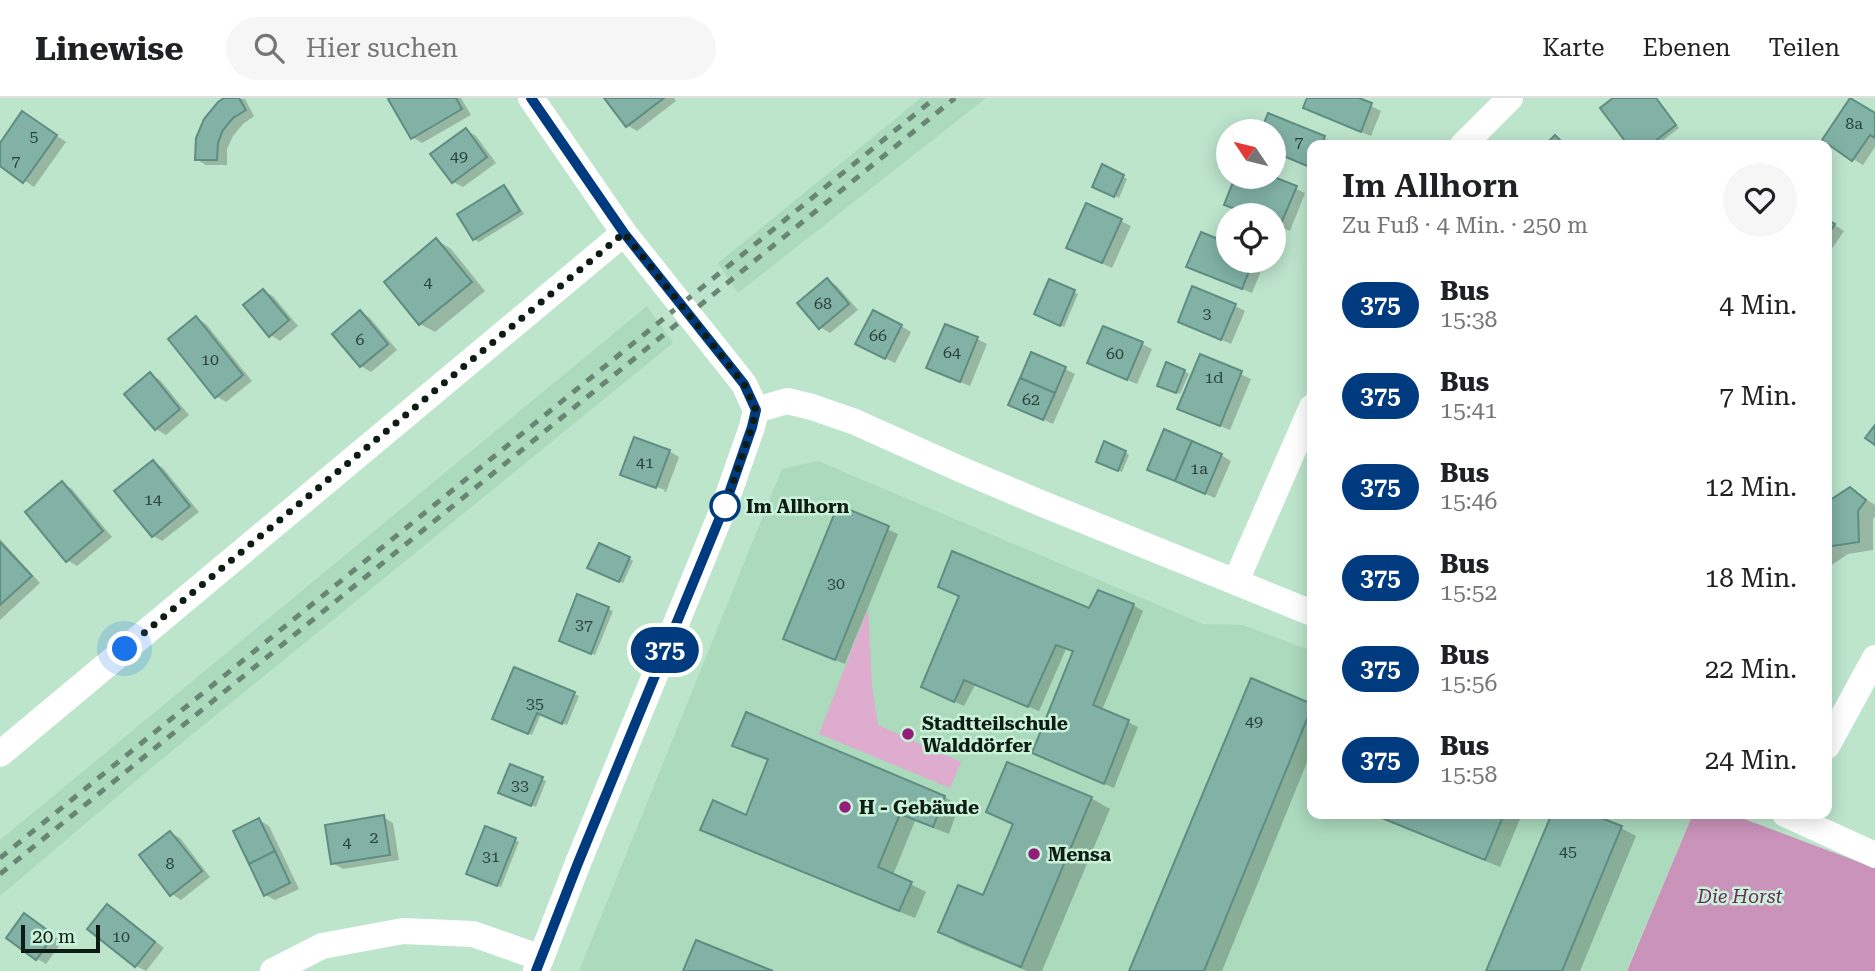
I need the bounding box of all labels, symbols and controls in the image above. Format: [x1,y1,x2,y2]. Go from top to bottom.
search box [226,17,716,80]
text: Linewise [35,29,184,68]
icon: search [250,29,288,67]
text: Hier suchen [306,33,458,63]
text: Karte [1542,34,1604,62]
text: Ebenen [1642,34,1731,62]
text: Teilen [1769,34,1840,62]
house number: 8a [1845,114,1863,133]
north arrow [1216,119,1286,189]
map controls [1216,119,1286,273]
house number: 5 [30,127,39,146]
house number: 7 [1295,132,1304,151]
house number: 49 [450,147,468,166]
house number: 7 [12,151,21,170]
button: heart [1723,163,1797,237]
text: Im Allhorn [1342,166,1519,205]
button: locate [1216,203,1286,273]
text: Zu Fuß · 4 Min. · 250 m [1342,212,1588,239]
house number: 4 [424,273,433,292]
text: Bus [1440,276,1489,306]
text: 4 Min. [1719,290,1797,320]
text: 375 [1360,291,1401,319]
house number: 68 [814,294,832,313]
house number: 3 [1203,304,1212,323]
text: 15:38 [1440,306,1497,333]
house number: 66 [869,326,887,345]
house number: 6 [356,330,365,349]
house number: 64 [943,343,961,362]
house number: 60 [1106,344,1124,363]
house number: 10 [201,350,219,369]
text: Bus [1440,367,1489,397]
house number: 1d [1204,368,1224,387]
text: 7 Min. [1719,381,1797,411]
text: 375 [1360,382,1401,410]
house number: 62 [1022,390,1040,409]
text: 15:41 [1440,397,1497,424]
house number: 41 [636,453,654,472]
text: Bus [1440,458,1489,488]
house number: 1a [1190,459,1208,478]
text: 12 Min. [1705,472,1797,502]
text: 375 [1360,473,1401,501]
text: 15:46 [1440,488,1497,515]
house number: 14 [144,490,162,509]
marker: Im Allhorn [710,491,740,521]
place label: Im Allhorn [746,495,850,518]
text: Bus [1440,549,1489,579]
text: 18 Min. [1705,563,1797,593]
text: 375 [1360,564,1401,592]
house number: 30 [827,574,845,593]
text: 15:52 [1440,579,1497,606]
house number: 37 [575,615,593,634]
line badge: 375 [625,627,705,673]
your location [107,631,142,666]
text: 375 [645,636,685,664]
text: Bus [1440,640,1489,670]
text: 22 Min. [1705,654,1797,684]
text: 375 [1360,655,1401,683]
text: 15:56 [1440,670,1497,697]
house number: 35 [526,694,544,713]
place label: Stadtteilschule Walddörfer [922,712,1068,757]
house number: 49 [1245,712,1263,731]
marker: Stadtteilschule Walddörfer [900,726,916,742]
text: Bus [1440,731,1489,761]
text: 24 Min. [1705,745,1797,775]
text: 375 [1360,746,1401,774]
text: 15:58 [1440,761,1497,788]
house number: 33 [511,776,529,795]
place label: H - Gebäude [859,796,979,819]
marker: H - Gebäude [837,799,853,815]
house number: 2 [370,828,379,847]
house number: 4 [343,833,352,852]
house number: 45 [1559,842,1577,861]
place label: Mensa [1048,843,1111,866]
marker: Mensa [1026,846,1042,862]
house number: 31 [482,847,500,866]
house number: 8 [166,854,175,873]
park label: Die Horst [1696,885,1783,908]
scale bar [21,922,100,954]
text: 20 m [32,925,75,948]
house number: 10 [112,927,130,946]

